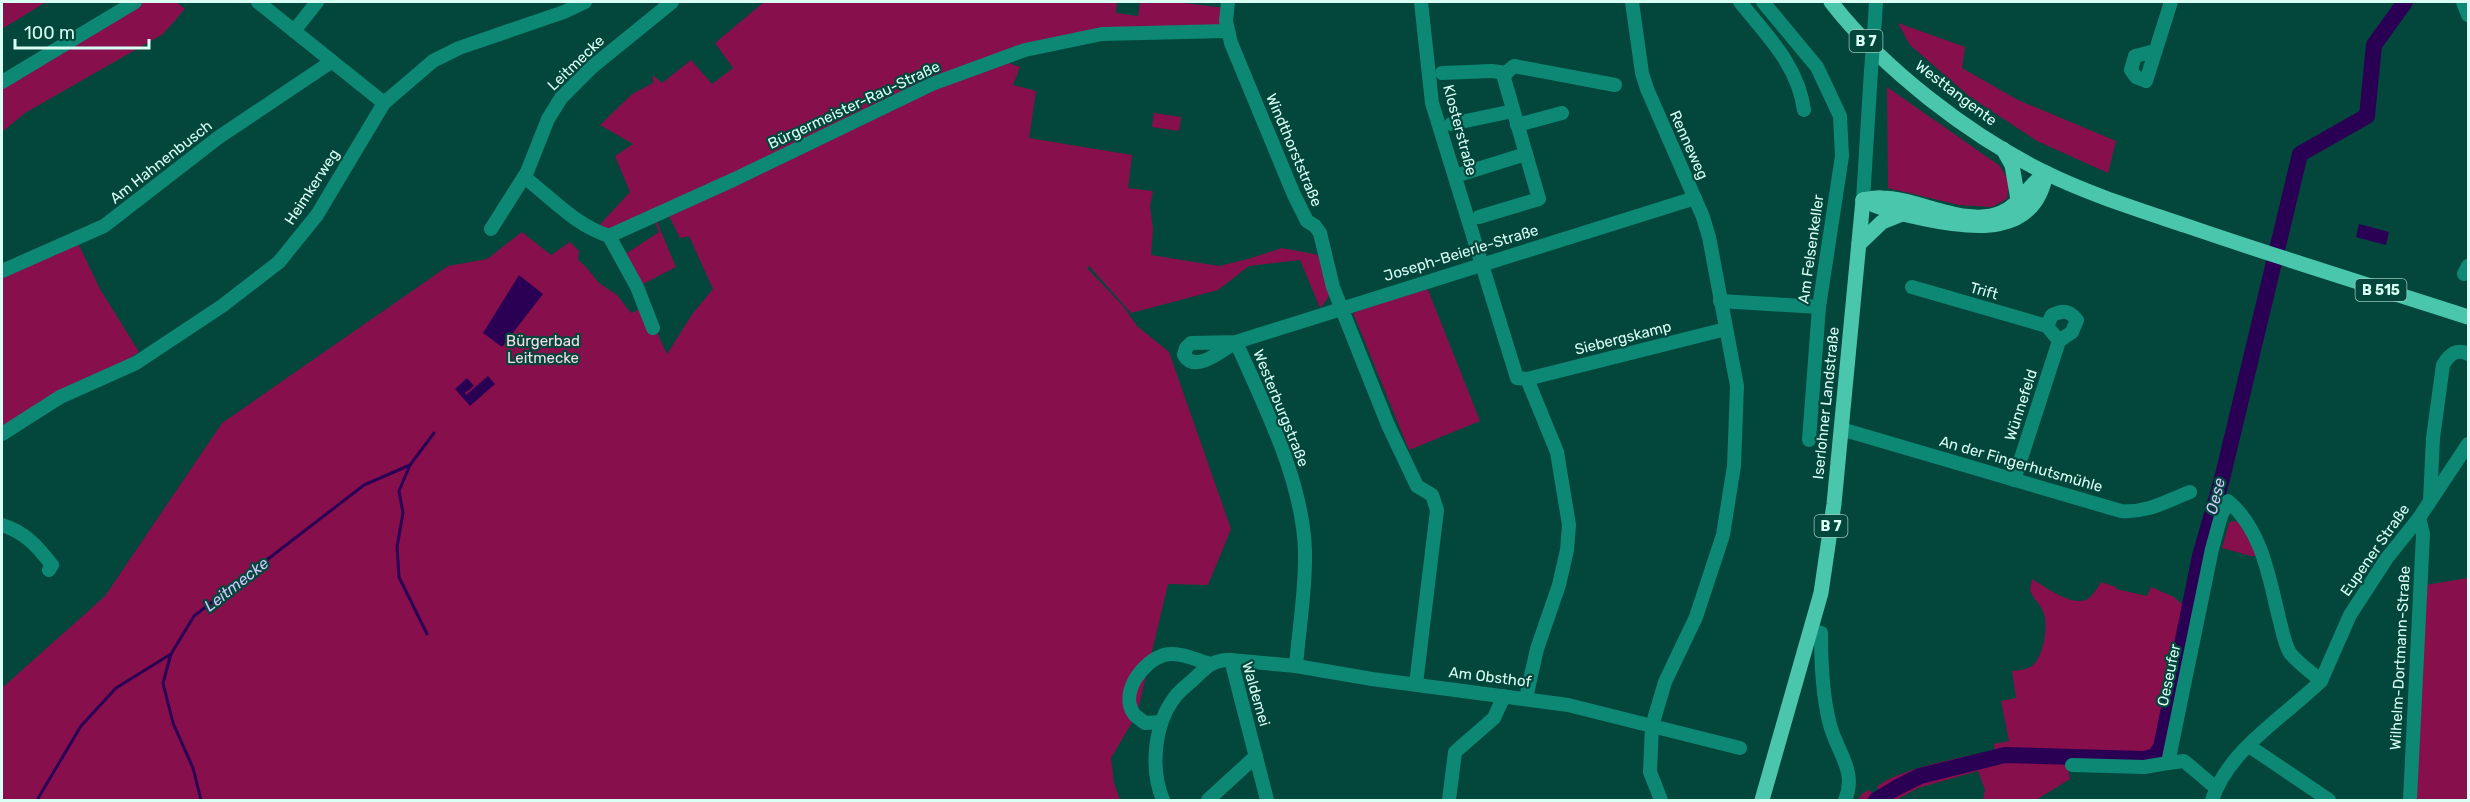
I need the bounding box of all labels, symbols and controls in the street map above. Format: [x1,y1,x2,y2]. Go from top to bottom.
scale bar [15,12,148,50]
text: 100 m [24,22,75,44]
road number: B 7 [1850,30,1882,52]
street label: Leitmecke [544,32,608,94]
street label: Westtangente [1912,56,2000,130]
street label: Bürgermeister-Rau-Straße [765,57,943,153]
street label: Klosterstraße [1439,83,1481,177]
street label: Windthorststraße [1262,91,1326,209]
street label: Renneweg [1666,108,1712,182]
street label: Am Hahnenbusch [106,116,216,208]
street label: Heimkerweg [281,146,343,228]
street label: Am Felsenkeller [1794,193,1828,305]
street label: Joseph-Beierle-Straße [1381,221,1541,285]
street label: Trift [1968,278,2000,304]
road number: B 515 [2356,279,2406,301]
street label: Siebergskamp [1573,317,1673,359]
street label: Iserlohner Landstraße [1809,326,1843,480]
park label: Bürgerbad Leitmecke [506,332,580,367]
street label: Westerburgstraße [1249,347,1313,469]
street label: Wünnefeld [2001,367,2041,443]
street label: An der Fingerhutsmühle [1937,432,2105,496]
water label: Oese [2202,476,2229,516]
street label: Eupener Straße [2337,501,2413,599]
road number: B 7 [1814,515,1848,537]
water label: Leitmecke [200,553,272,615]
street label: Wilhelm-Dortmann-Straße [2386,565,2414,751]
street label: Oeseufer [2154,642,2184,708]
street label: Waldemei [1238,660,1274,728]
street label: Am Obsthof [1448,663,1533,691]

